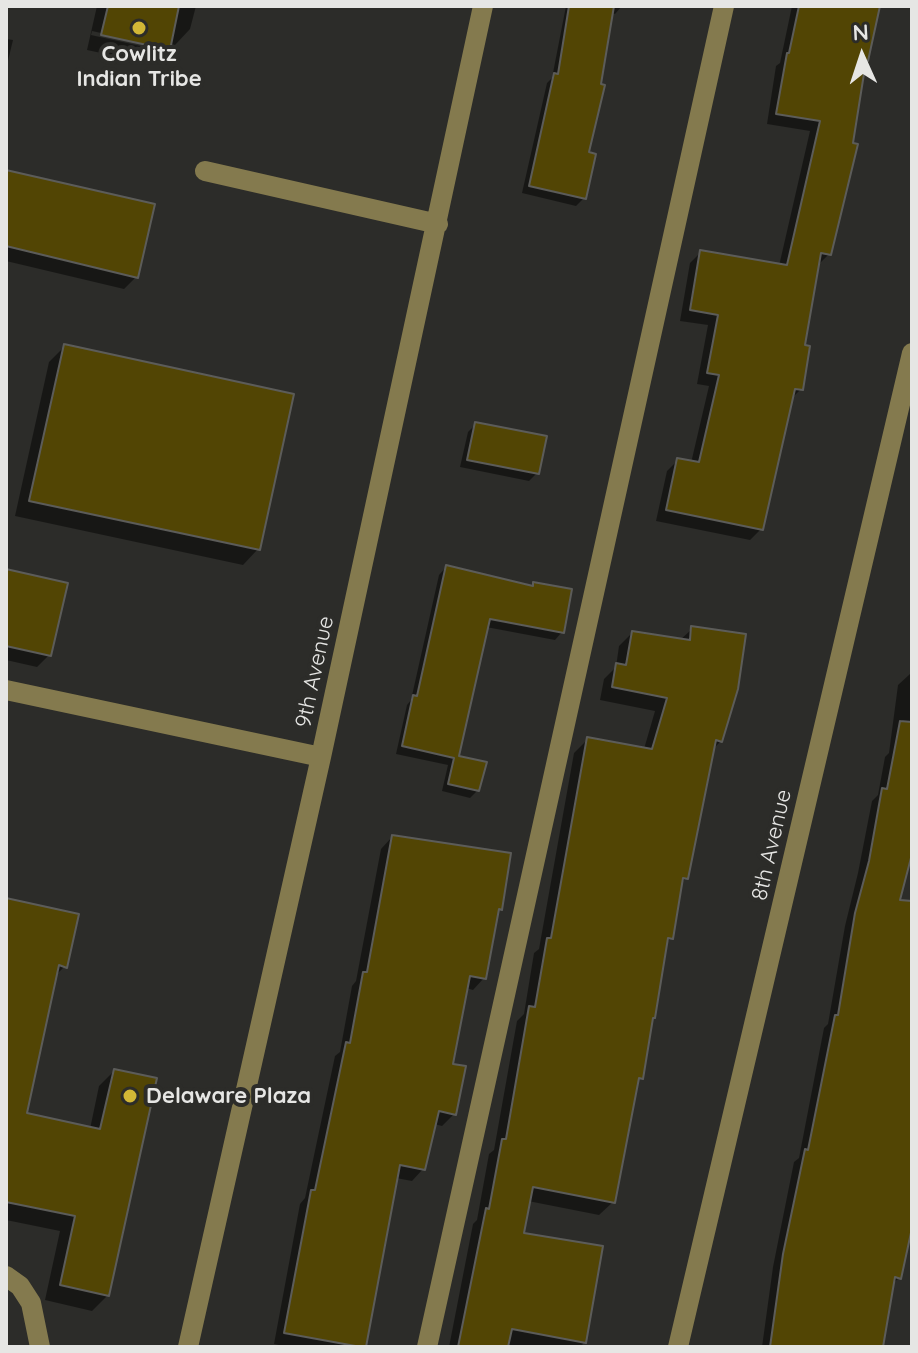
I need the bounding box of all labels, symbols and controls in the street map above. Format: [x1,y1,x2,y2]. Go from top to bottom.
north arrow [822,16,902,96]
text: N [852,18,870,46]
marker: Cowlitz Indian Tribe [130,19,148,37]
place label: Cowlitz Indian Tribe [76,41,202,92]
street label: 9th Avenue [290,614,340,730]
street label: 8th Avenue [746,787,798,903]
place label: Delaware Plaza [146,1083,311,1109]
marker: Delaware Plaza [121,1087,139,1105]

